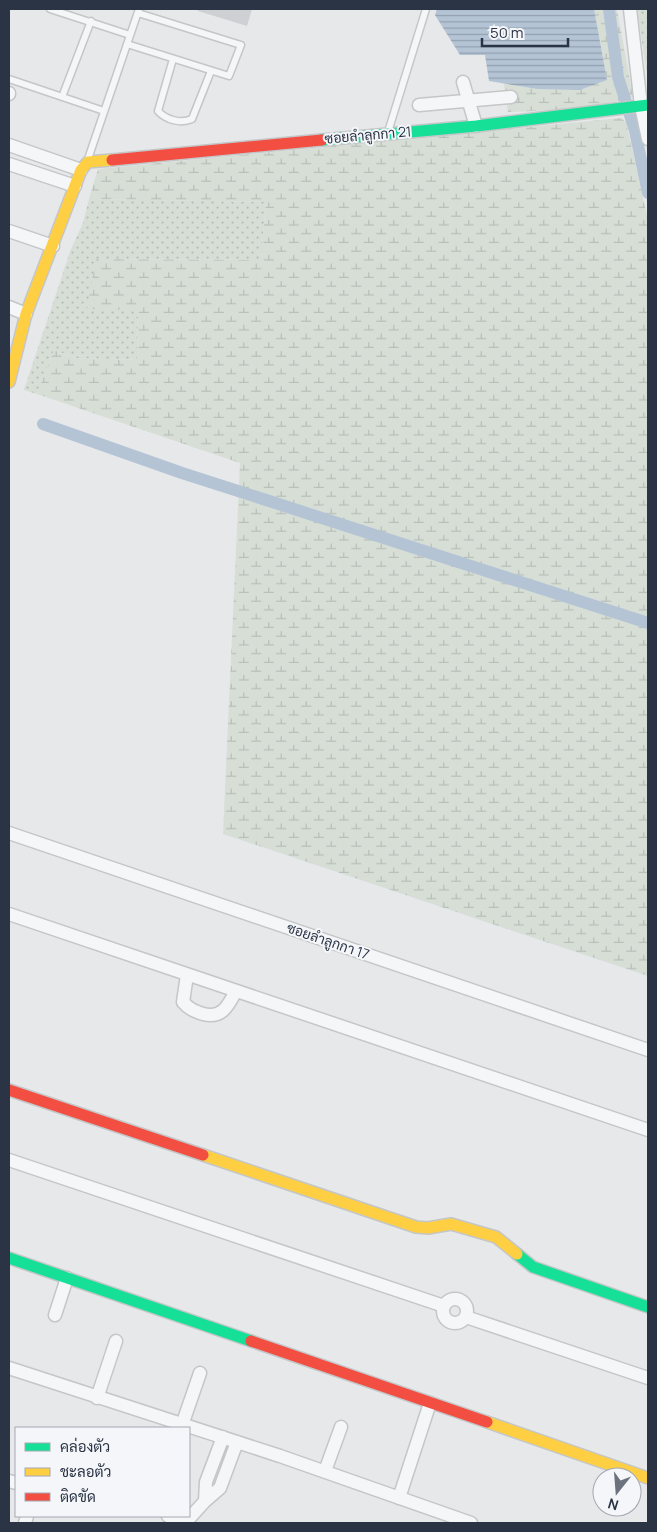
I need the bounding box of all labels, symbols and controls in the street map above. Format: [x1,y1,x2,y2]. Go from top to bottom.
scale bar [482,15,568,47]
text: 50 m [490,22,524,43]
street label: ซอยลำลูกกา 21 [324,121,412,149]
street label: ซอยลำลูกกา 17 [284,918,372,964]
legend [15,1427,190,1517]
text: คล่องตัว [60,1436,110,1457]
text: ชะลอตัว [60,1461,111,1482]
north arrow [592,1467,642,1517]
text: ติดขัด [60,1486,96,1507]
text: N [605,1494,621,1515]

